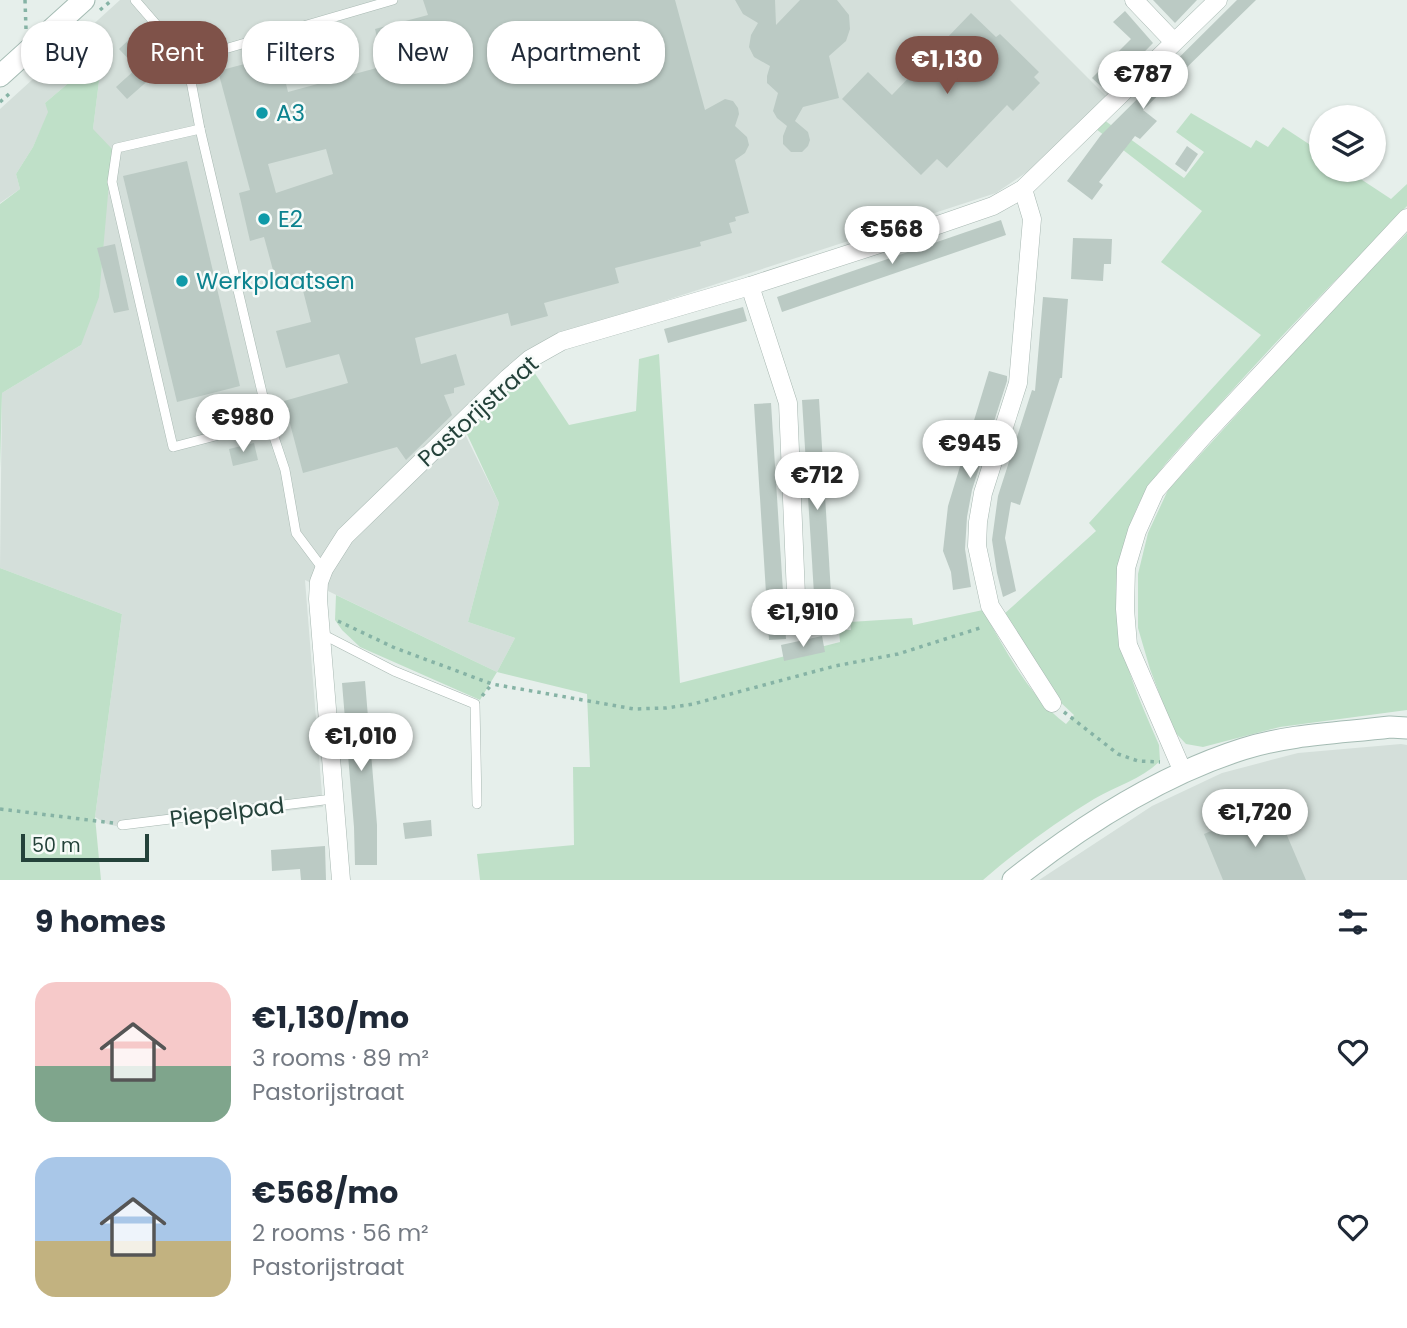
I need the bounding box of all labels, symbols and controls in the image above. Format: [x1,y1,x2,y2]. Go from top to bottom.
chip: Buy [21,21,113,84]
chip: Rent [127,21,228,84]
chip: Filters [242,21,359,84]
chip: New [373,21,473,84]
chip: Apartment [487,21,665,84]
pin: €1,130 [890,36,1004,96]
text: €1,130 [911,43,983,75]
pin: €787 [1102,52,1184,111]
text: €787 [1114,58,1172,90]
place label: A3 [276,97,305,129]
marker: A3 [254,105,270,121]
map controls [1309,105,1386,182]
button: layers [1309,105,1386,182]
place label: E2 [278,203,303,235]
pin: €568 [851,206,933,266]
marker: E2 [256,211,272,227]
text: €568 [861,213,923,245]
place label: Werkplaatsen [196,265,355,297]
marker: Werkplaatsen [174,273,190,289]
street label: Pastorijstraat [411,348,545,474]
pin: €980 [202,394,284,454]
text: €980 [212,401,274,433]
pin: €945 [929,420,1011,480]
text: €945 [939,427,1001,459]
pin: €712 [776,452,858,512]
text: €712 [791,459,843,491]
pin: €1,910 [746,590,860,649]
text: €1,910 [767,596,839,628]
pin: €1,010 [304,714,418,773]
text: €1,010 [325,720,397,752]
street label: Piepelpad [168,789,286,835]
pin: €1,720 [1198,790,1312,849]
text: €1,720 [1218,796,1292,828]
scale bar [21,831,149,863]
text: 50 m [32,832,81,859]
text: 9 homes [35,900,166,943]
icon: filters [1334,903,1372,941]
text: €1,130/mo [252,996,409,1039]
icon: home [91,1010,175,1094]
icon: heart [1334,1033,1372,1071]
text: 3 rooms · 89 m² [252,1042,429,1074]
text: Pastorijstraat [252,1076,404,1108]
text: €568/mo [252,1171,398,1214]
icon: home [91,1185,175,1269]
icon: heart [1334,1208,1372,1246]
text: 2 rooms · 56 m² [252,1217,429,1249]
text: Pastorijstraat [252,1251,404,1283]

